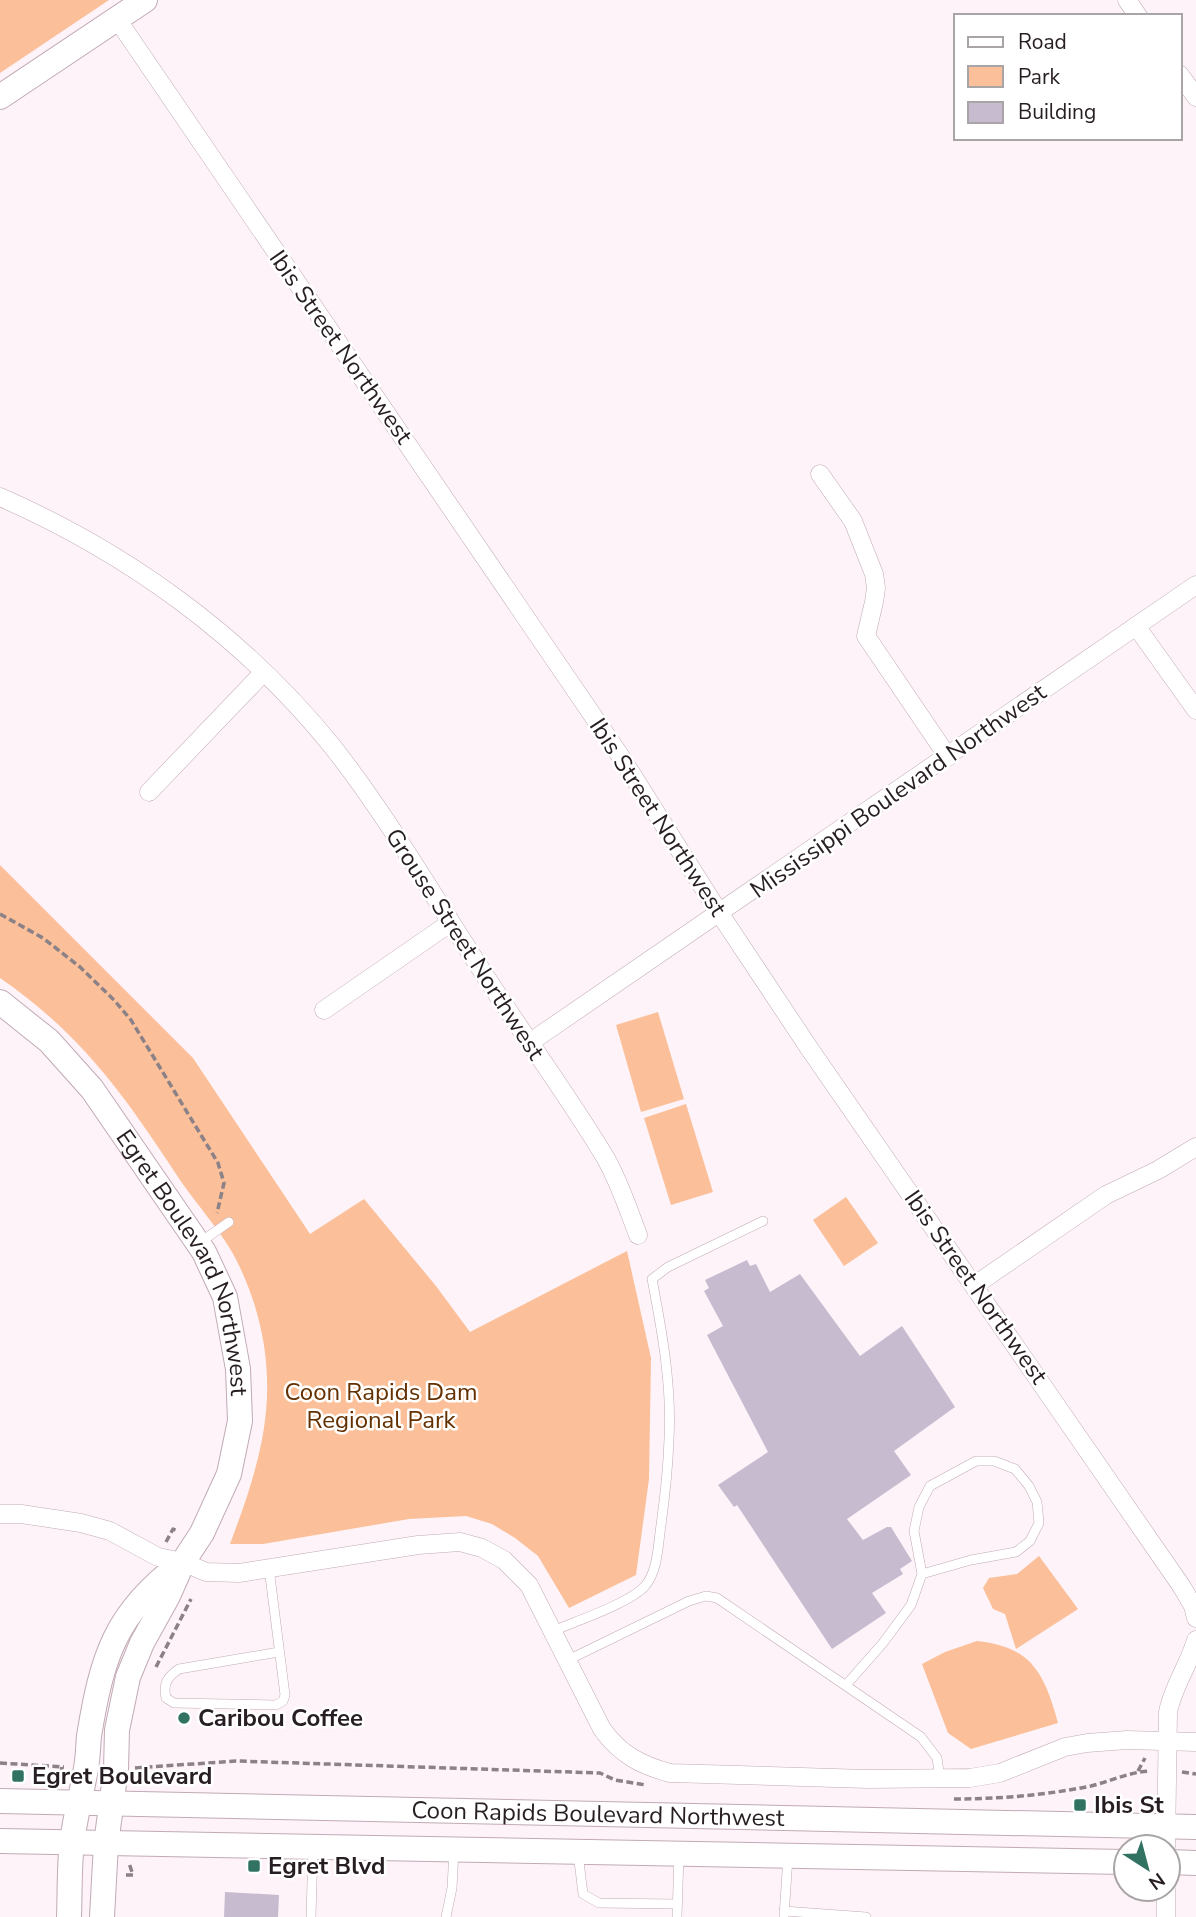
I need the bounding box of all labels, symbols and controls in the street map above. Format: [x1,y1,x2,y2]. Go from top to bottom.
legend [954,14,1182,140]
text: Road [1018,28,1067,56]
text: Park [1018,63,1060,91]
text: Building [1018,98,1096,126]
street label: Ibis Street Northwest [262,244,420,451]
street label: Mississippi Boulevard Northwest [744,676,1053,906]
street label: Ibis Street Northwest [582,712,734,923]
street label: Grouse Street Northwest [378,822,552,1066]
street label: Egret Boulevard Northwest [109,1123,255,1397]
street label: Ibis Street Northwest [897,1184,1055,1391]
park label: Coon Rapids Dam Regional Park [285,1376,477,1436]
place label: Caribou Coffee [198,1702,363,1734]
marker: Caribou Coffee [176,1710,192,1726]
place label: Egret Boulevard [32,1760,212,1792]
marker: Egret Boulevard [10,1768,26,1784]
place label: Ibis St [1094,1789,1164,1821]
street label: Coon Rapids Boulevard Northwest [411,1794,785,1834]
marker: Ibis St [1072,1797,1088,1813]
north arrow [1112,1833,1182,1903]
place label: Egret Blvd [268,1850,385,1882]
marker: Egret Blvd [246,1858,262,1874]
text: N [1143,1866,1170,1896]

